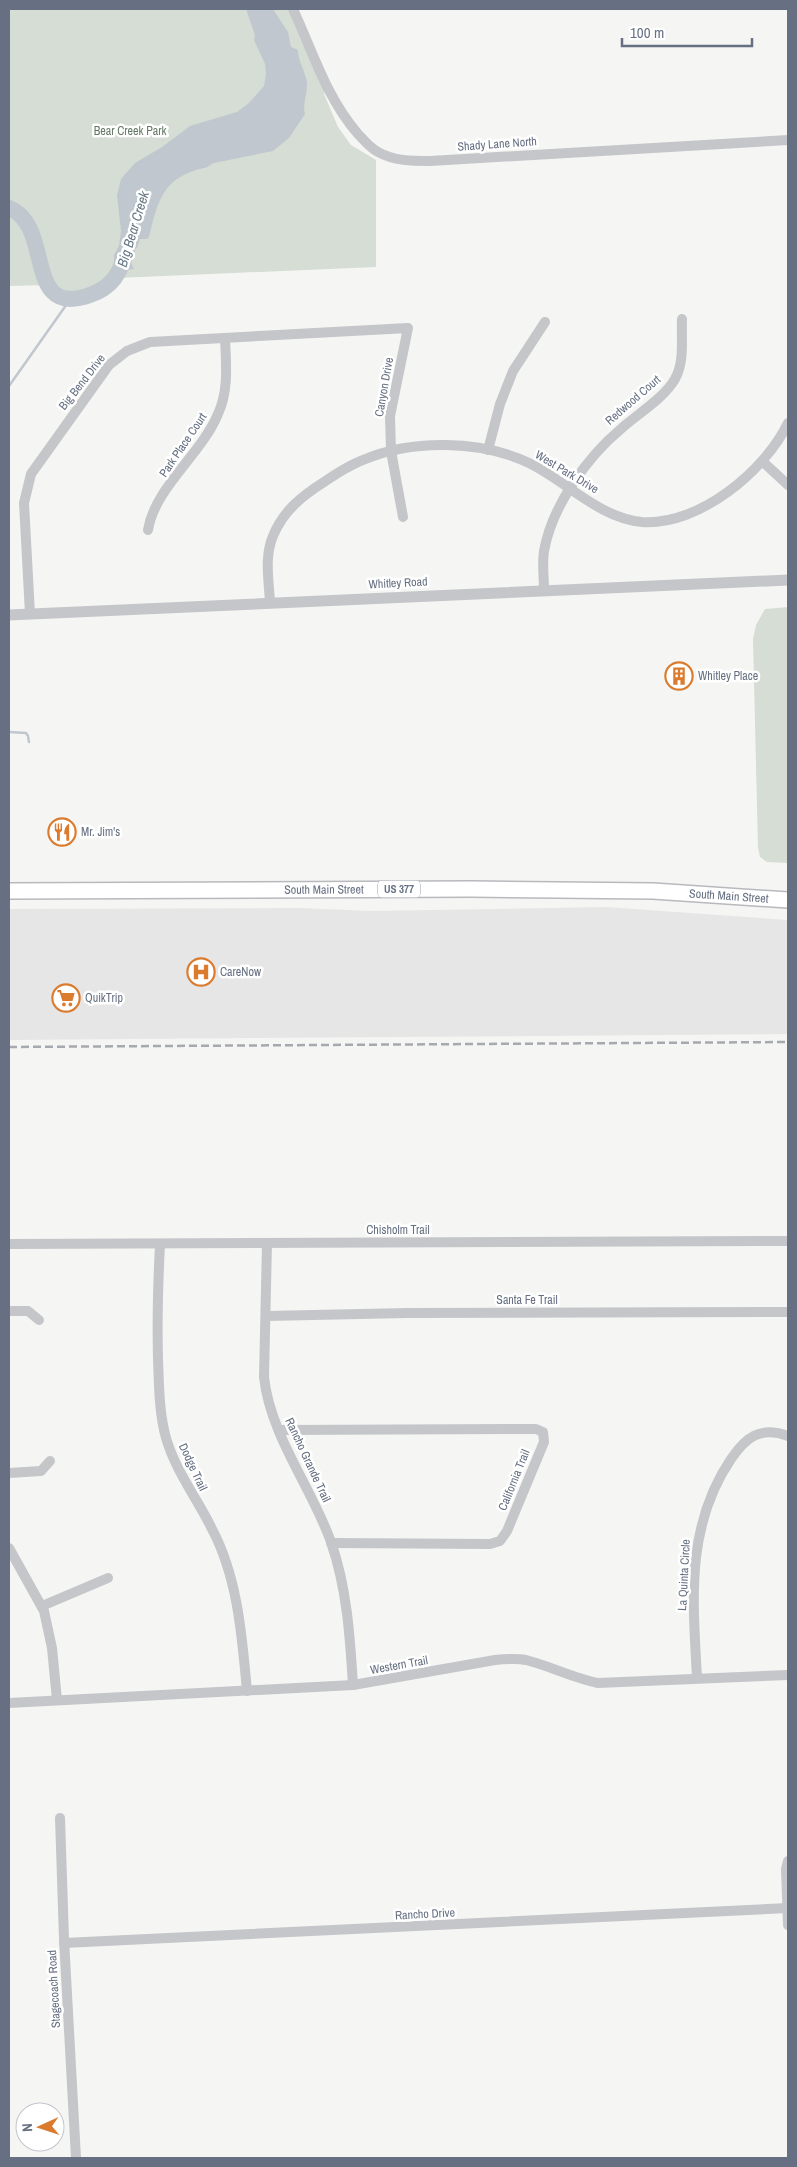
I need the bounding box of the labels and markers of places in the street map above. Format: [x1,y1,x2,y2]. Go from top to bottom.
building icon: Whitley Place [664,661,694,691]
place label: Whitley Place [698,668,758,684]
restaurant icon: Mr. Jim's [47,817,77,847]
place label: Mr. Jim's [81,824,120,840]
hospital icon: CareNow [186,957,216,987]
place label: CareNow [220,964,262,980]
supermarket icon: QuikTrip [51,983,81,1013]
place label: QuikTrip [85,990,123,1006]

